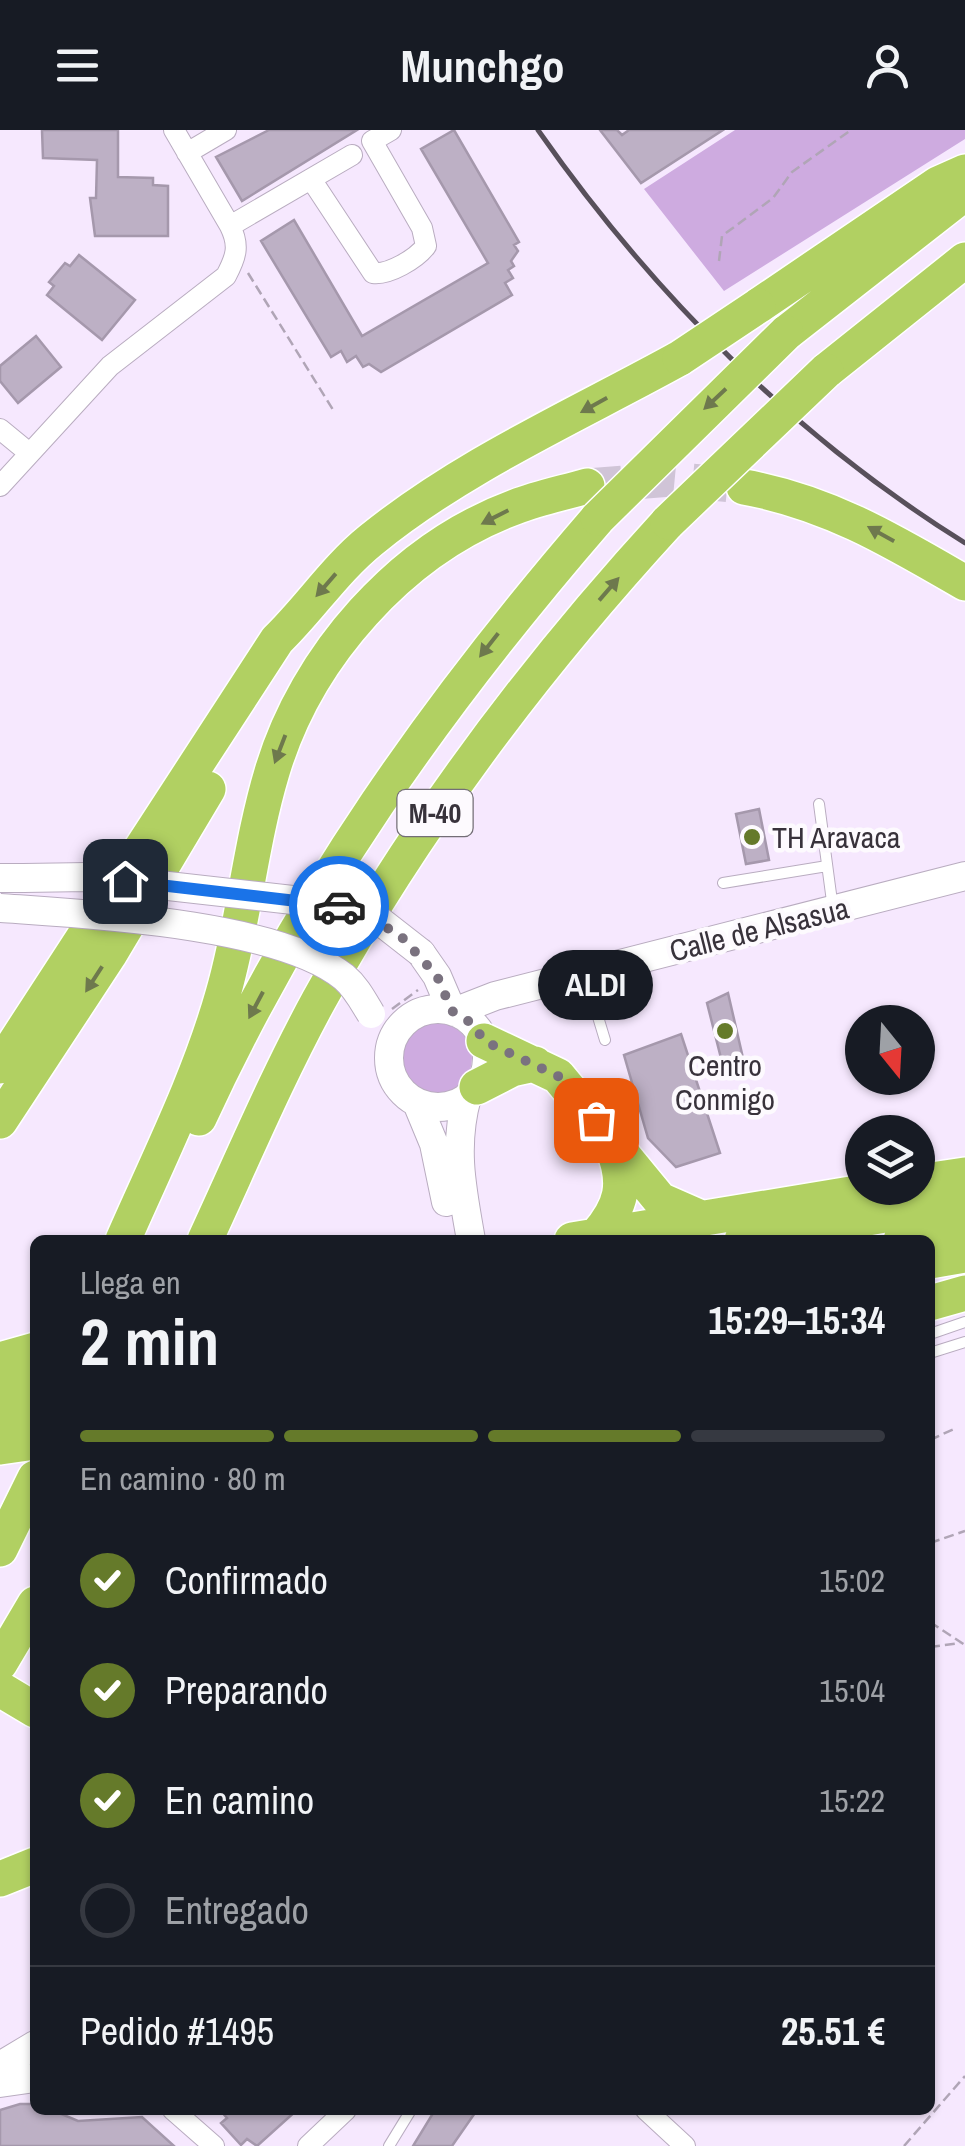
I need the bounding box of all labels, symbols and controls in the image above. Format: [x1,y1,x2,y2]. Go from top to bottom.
text: Munchgo [401,35,564,96]
icon: menu [50,38,105,93]
icon: person [860,38,915,93]
one-way arrow [703,387,727,410]
one-way arrow [580,397,609,414]
one-way arrow [481,508,510,525]
one-way arrow [866,526,895,543]
one-way arrow [315,572,337,597]
one-way arrow [597,577,619,602]
one-way arrow [480,632,500,658]
one-way arrow [272,735,288,765]
road number: M-40 [398,790,472,836]
place label: TH Aravaca [772,817,901,857]
marker: TH Aravaca [741,826,763,848]
pin [83,839,168,924]
icon: home [98,854,153,909]
courier [289,856,389,956]
icon: car [312,879,367,934]
street label: Calle de Alsasua [665,887,853,971]
callout: ALDI [538,950,654,1020]
text: ALDI [565,963,626,1006]
one-way arrow [85,965,103,992]
one-way arrow [248,991,265,1020]
north arrow [845,1005,935,1095]
map controls [845,1005,935,1205]
marker: Centro Conmigo [714,1020,736,1042]
place label: Centro Conmigo [675,1045,775,1119]
pin [554,1078,639,1163]
icon: bag [569,1093,624,1148]
button: layers [845,1115,935,1205]
text: Llega en [80,1261,181,1304]
text: 15:29–15:34 [708,1295,885,1346]
text: 2 min [80,1298,219,1385]
text: En camino · 80 m [80,1457,286,1500]
icon: check [80,1553,135,1608]
text: Confirmado [165,1555,328,1606]
text: 15:02 [819,1559,885,1602]
icon: check [80,1663,135,1718]
text: Preparando [165,1665,328,1716]
text: 15:04 [819,1669,885,1712]
icon: check [80,1773,135,1828]
text: En camino [165,1775,314,1826]
text: 15:22 [819,1779,885,1822]
text: Entregado [165,1885,309,1936]
text: Pedido #1495 [80,2006,274,2057]
text: 25.51 € [781,2006,885,2057]

